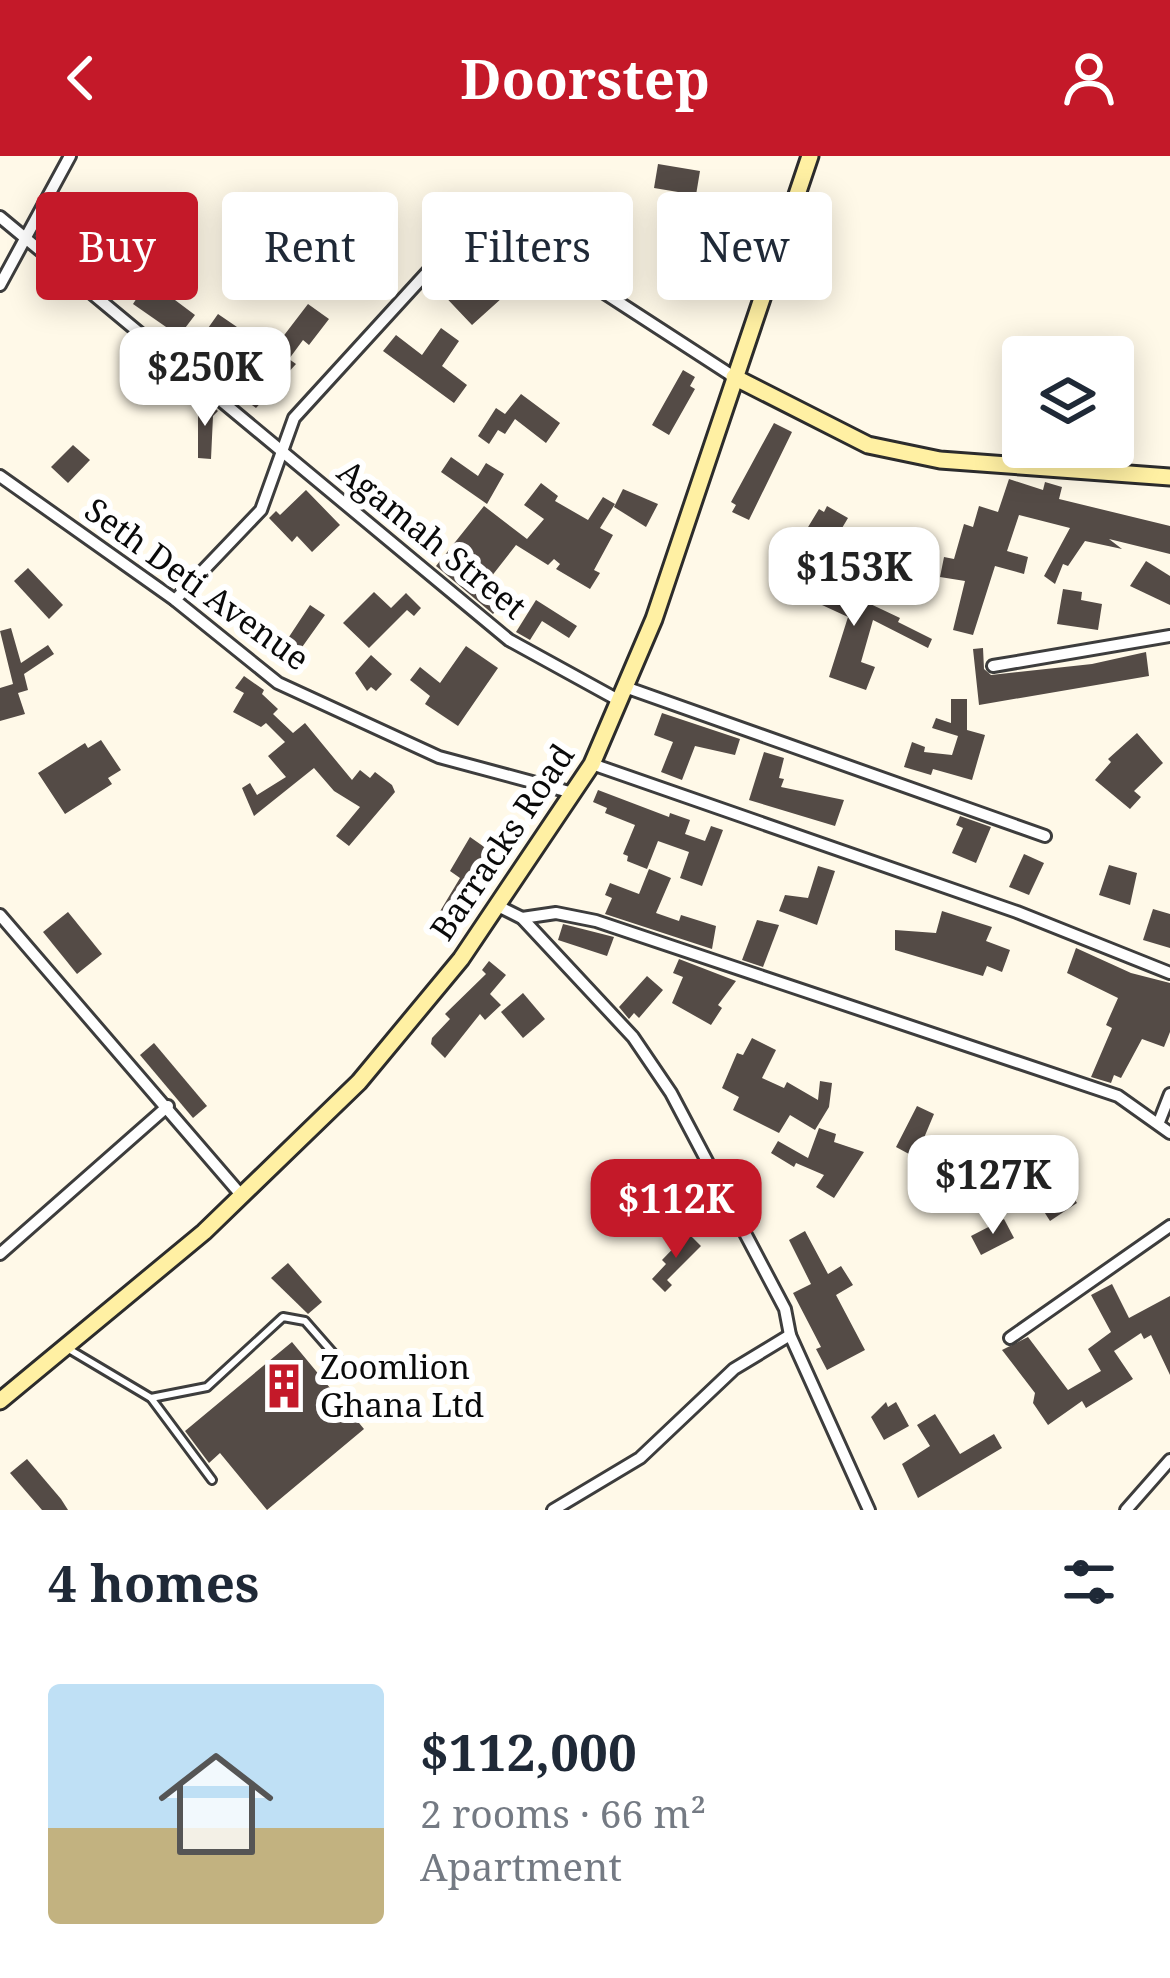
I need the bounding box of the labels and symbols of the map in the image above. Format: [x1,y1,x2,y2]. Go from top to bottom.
pin: $250K [121,327,289,429]
street label: Agamah Street [329,449,536,629]
street label: Seth Deti Avenue [76,487,319,680]
pin: $153K [770,527,938,629]
street label: Barracks Road [419,735,584,949]
pin: $127K [909,1135,1077,1237]
pin: $112K [592,1159,760,1261]
place label: Zoomlion Ghana Ltd [320,1344,484,1427]
building icon: Zoomlion Ghana Ltd [259,1361,309,1411]

